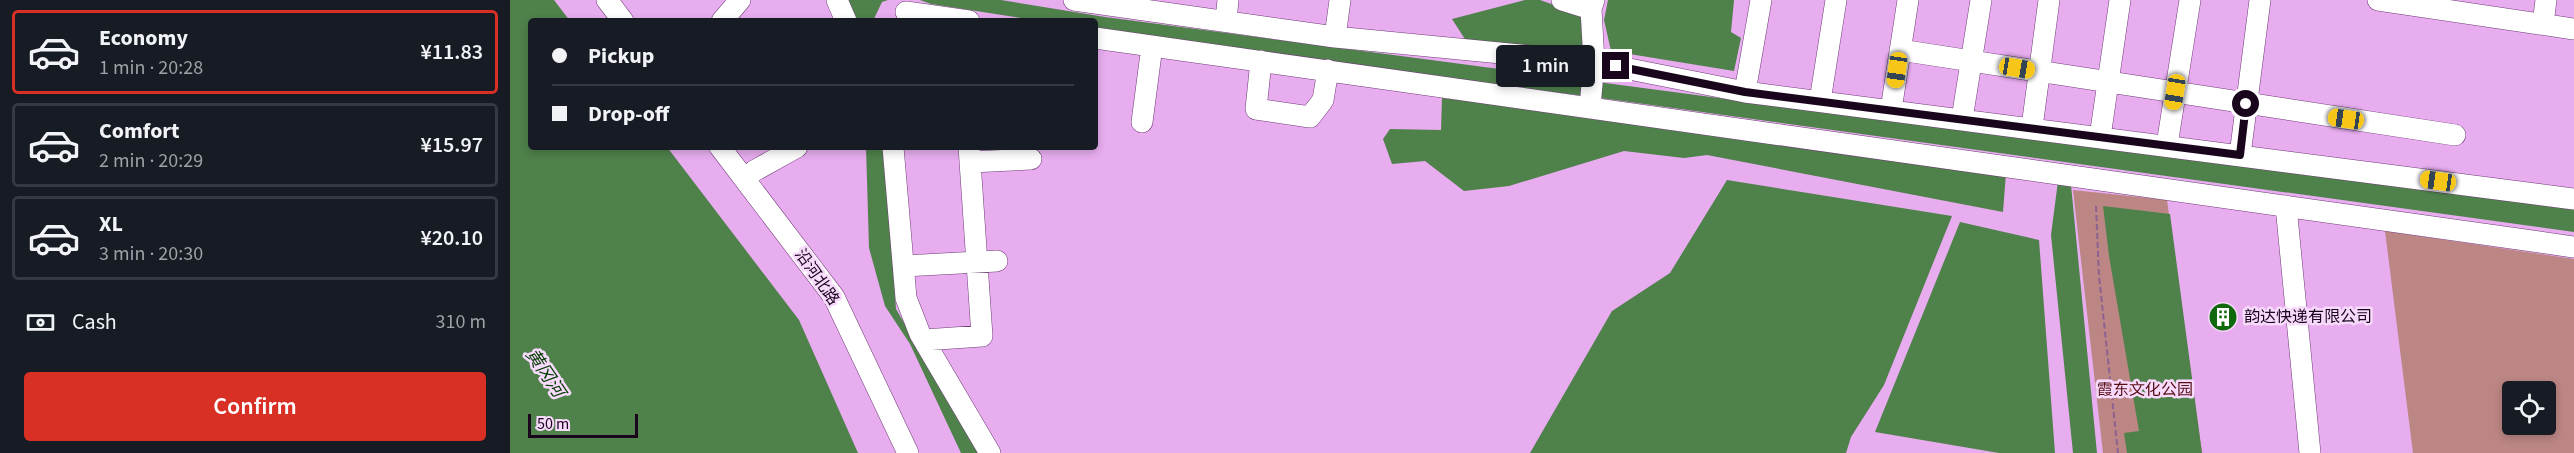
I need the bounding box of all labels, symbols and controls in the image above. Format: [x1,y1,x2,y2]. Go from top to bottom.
text: Economy [99,22,188,54]
icon: car [27,25,81,79]
text: ¥11.83 [421,36,483,68]
text: Pickup [588,40,654,72]
callout: 1 min [1496,45,1595,87]
car [1886,51,1908,89]
text: 1 min [1522,52,1569,80]
route end [1602,52,1629,79]
text: 1 min · 20:28 [99,54,203,82]
car [1998,56,2036,80]
car [2163,73,2187,111]
route start [2232,90,2259,117]
text: Drop-off [588,98,669,130]
car [2327,108,2365,130]
text: Comfort [99,115,180,147]
icon: car [27,118,81,172]
text: ¥15.97 [421,129,483,161]
text: 2 min · 20:29 [99,147,203,175]
car [2419,170,2457,192]
text: XL [99,208,123,240]
icon: car [27,211,81,265]
text: ¥20.10 [421,222,483,254]
text: 3 min · 20:30 [99,240,203,268]
street label: 沿河北路 [790,244,844,310]
building icon: 韵达快递有限公司 [2207,301,2239,333]
icon: cash [24,306,57,339]
text: Cash [72,306,117,338]
place label: 韵达快递有限公司 [2244,306,2372,328]
text: 310 m [436,308,486,336]
water label: 黄冈河 [520,344,572,405]
button: Confirm [24,372,486,441]
park label: 霞东文化公园 [2097,379,2193,401]
map controls [2502,381,2556,435]
button: locate [2502,381,2556,435]
scale bar [528,411,638,438]
text: 50 m [537,413,569,435]

